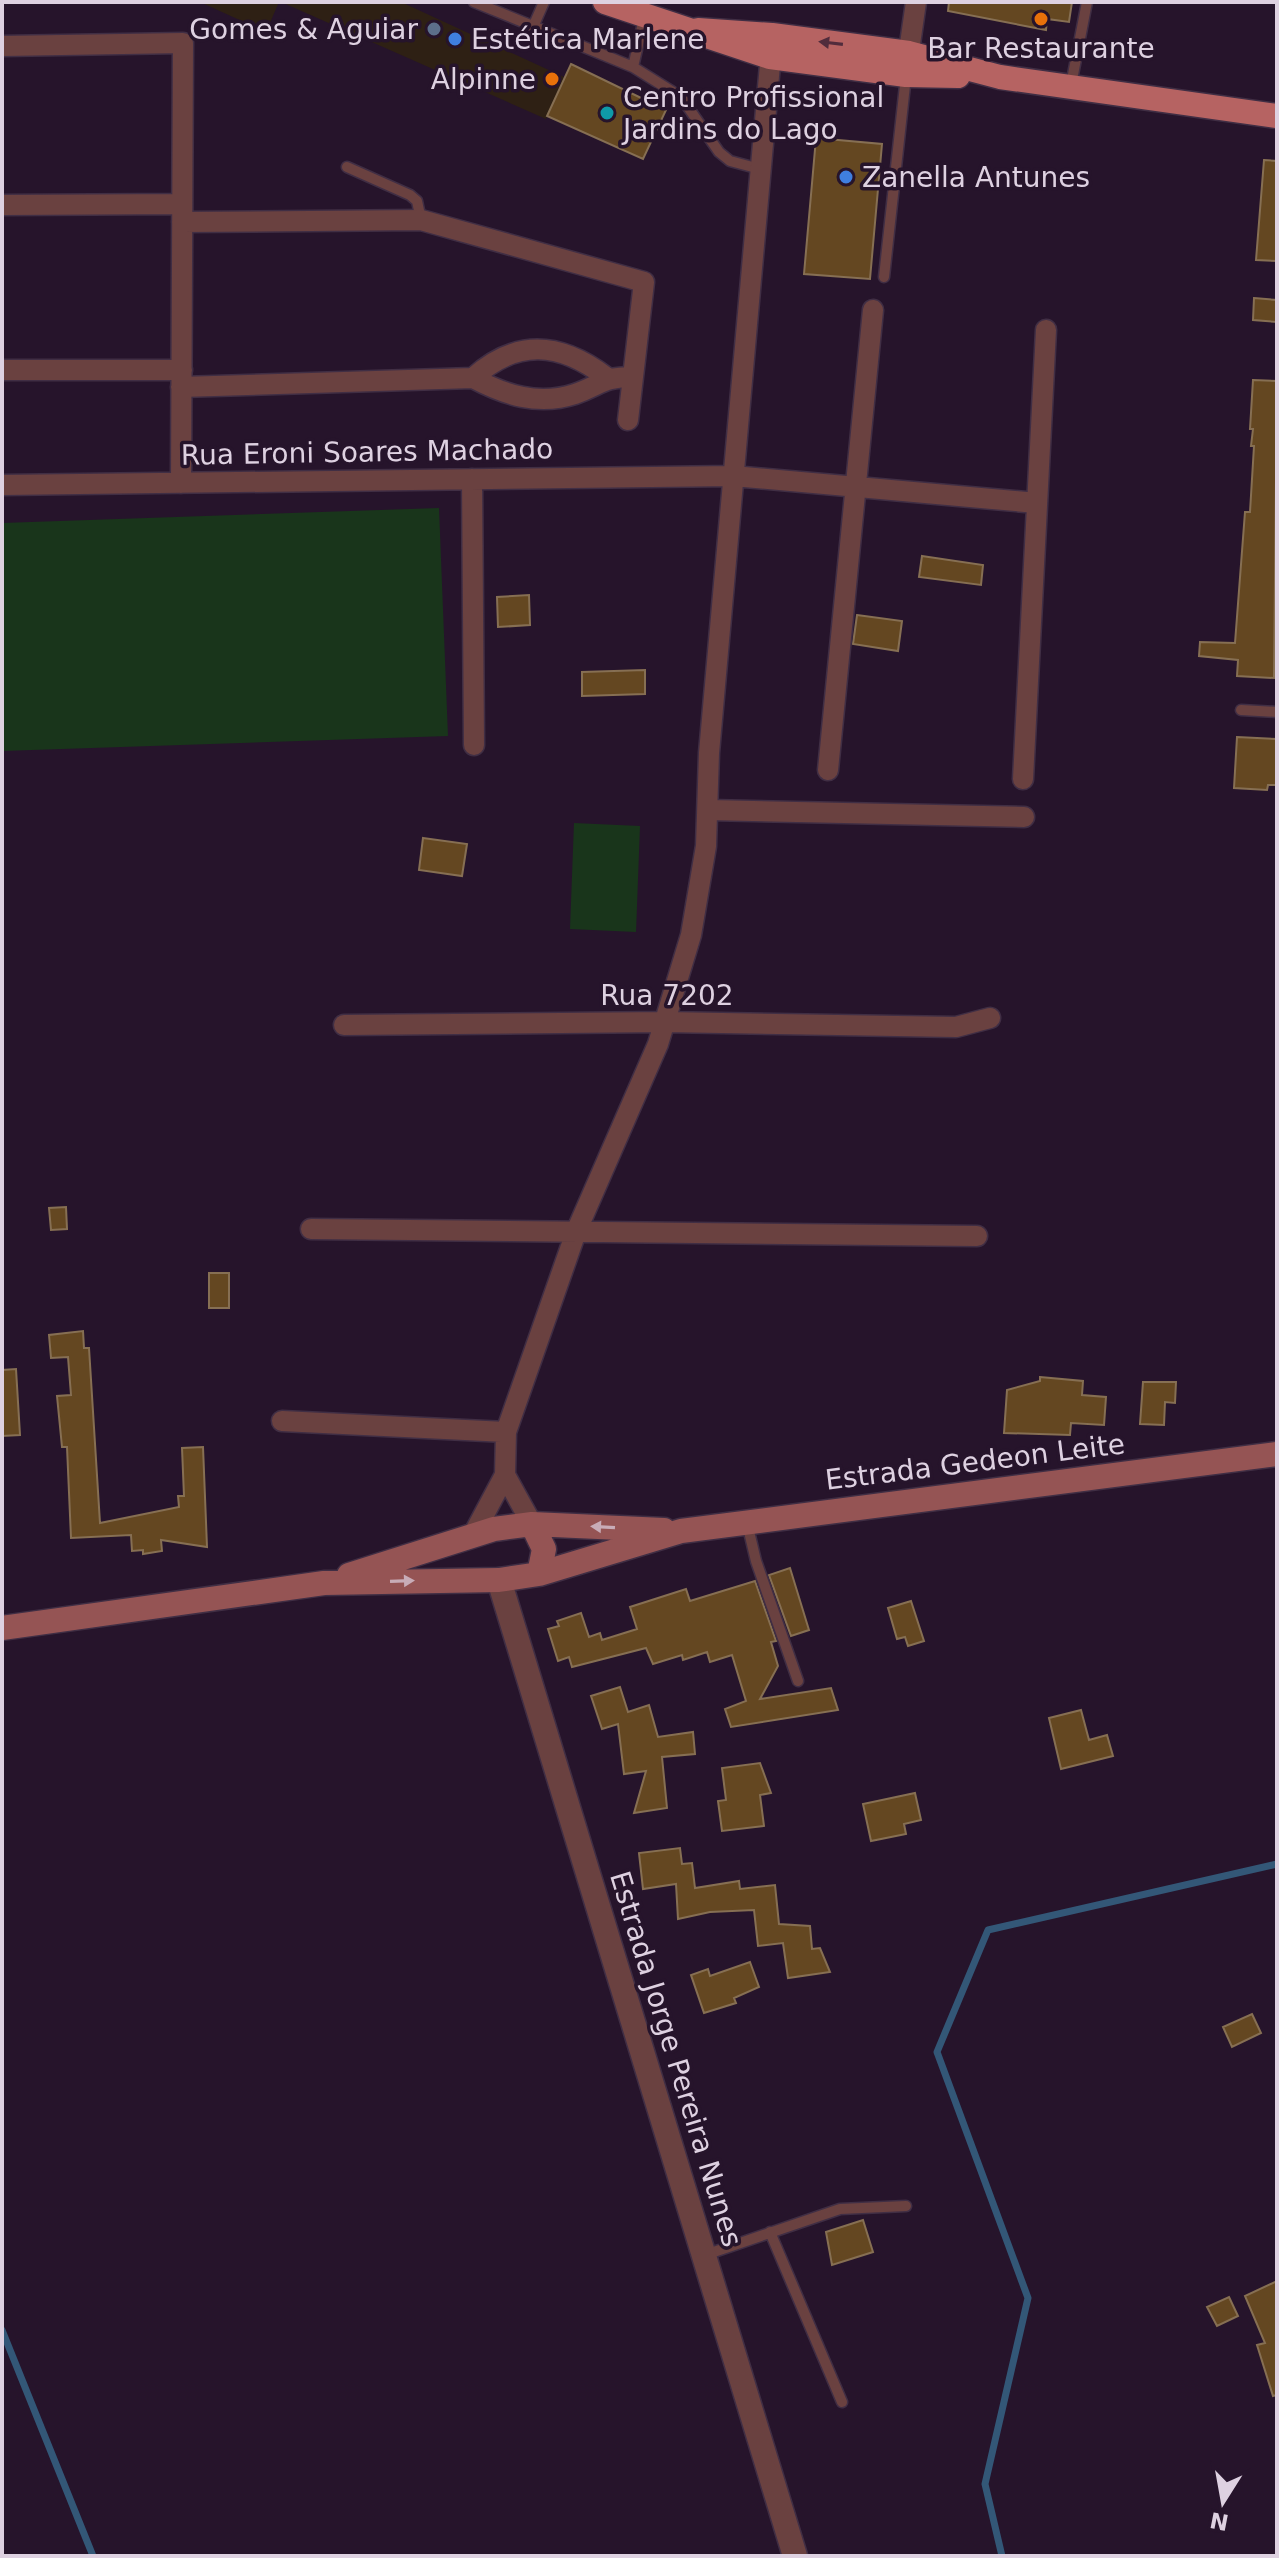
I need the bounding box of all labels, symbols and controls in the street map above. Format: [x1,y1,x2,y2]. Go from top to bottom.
marker: Bar Restaurante [1032,10,1050,28]
place label: Gomes & Aguiar [189,13,418,46]
marker: Gomes & Aguiar [425,20,443,38]
place label: Estética Marlene [471,23,705,56]
marker: Estética Marlene [446,30,464,48]
place label: Bar Restaurante [927,32,1155,65]
one-way arrow [818,36,843,49]
place label: Alpinne [431,63,536,96]
marker: Alpinne [543,70,561,88]
place label: Centro Profissional Jardins do Lago [621,81,884,146]
marker: Centro Profissional Jardins do Lago [598,104,616,122]
place label: Zanella Antunes [862,161,1090,194]
marker: Zanella Antunes [837,168,855,186]
street label: Rua Eroni Soares Machado [181,432,553,472]
street label: Rua 7202 [600,979,734,1012]
street label: Estrada Gedeon Leite [823,1427,1127,1497]
one-way arrow [590,1521,615,1534]
one-way arrow [390,1574,415,1587]
street label: Estrada Jorge Pereira Nunes [603,1867,749,2251]
north arrow [1183,2462,1263,2542]
text: N [1208,2507,1231,2535]

